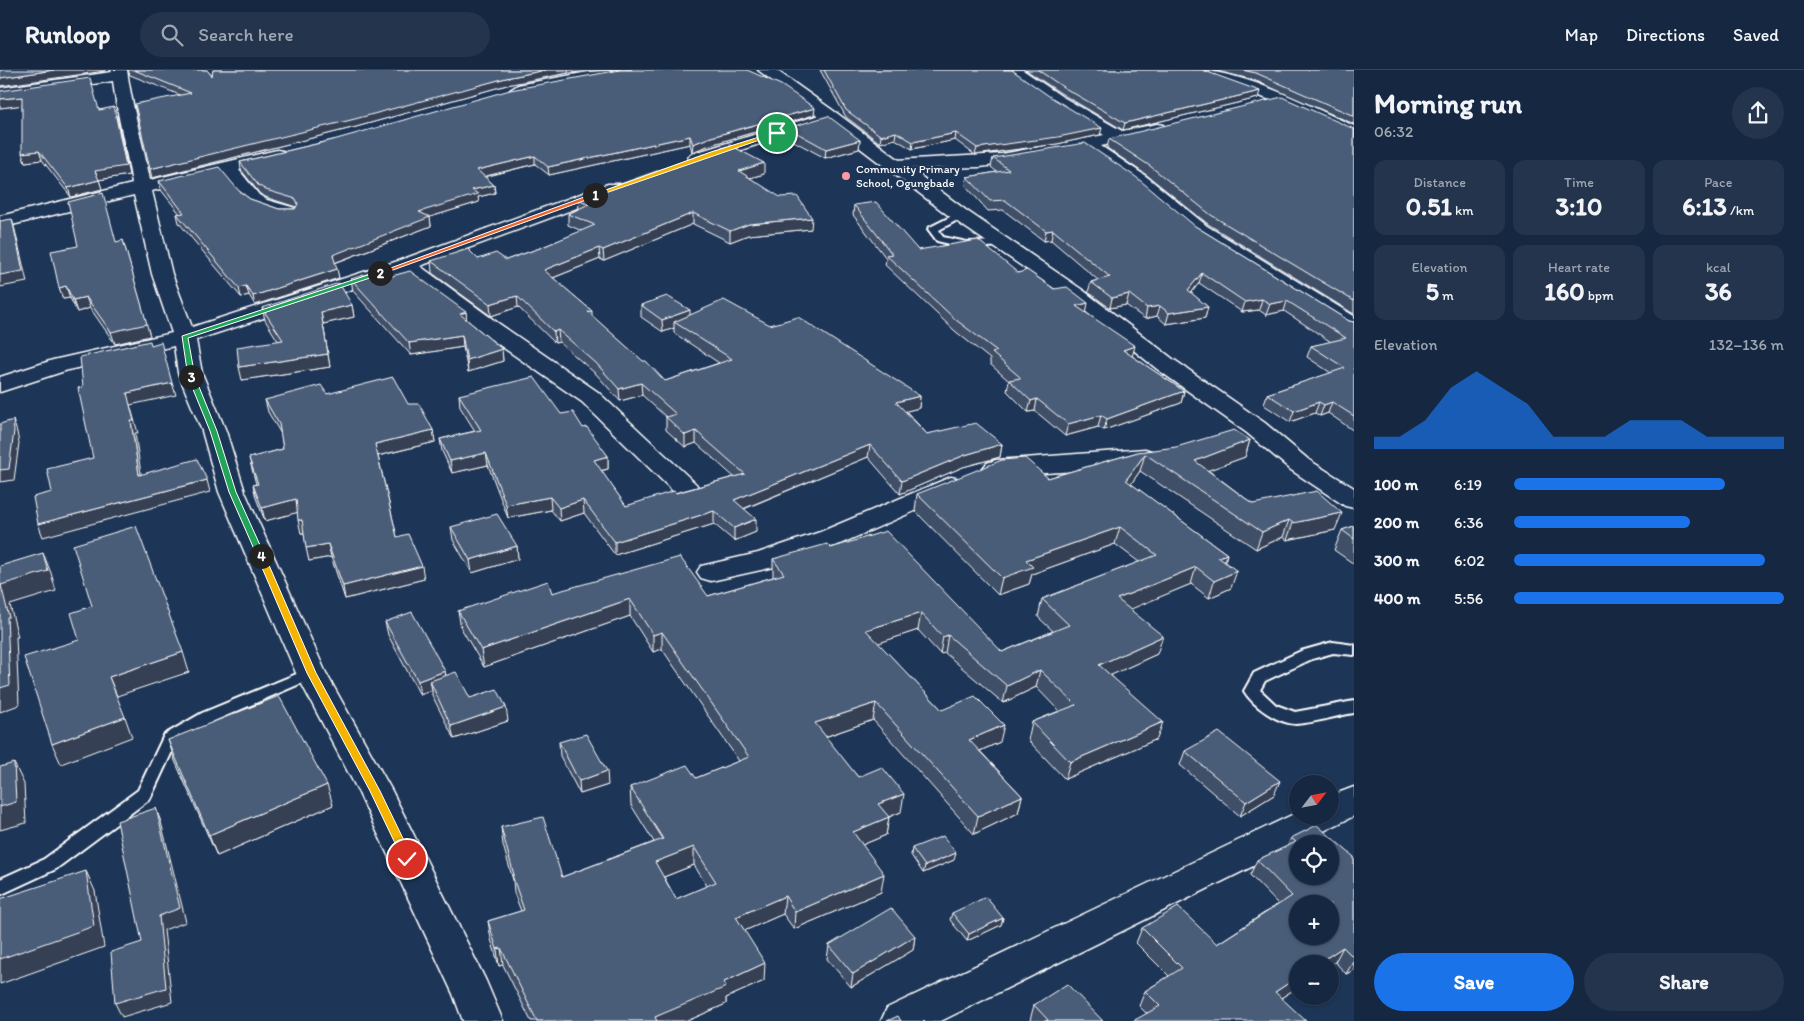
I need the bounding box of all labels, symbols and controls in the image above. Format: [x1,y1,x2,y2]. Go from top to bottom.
search box [140,12,490,57]
text: Runloop [25,20,110,49]
icon: search [158,21,186,49]
text: Search here [198,23,293,46]
text: Map [1565,24,1598,46]
text: Directions [1626,24,1705,46]
text: Saved [1733,24,1779,46]
text: Morning run [1374,86,1522,120]
button: share [1732,87,1784,139]
pin [756,112,798,154]
icon: arrive [763,119,791,147]
text: 06:32 [1374,122,1413,141]
place label: Community Primary School, Ogungbade [856,162,960,190]
marker: Community Primary School, Ogungbade [840,170,852,182]
text: Distance [1413,174,1466,191]
text: Time [1564,174,1594,191]
text: Pace [1704,174,1732,191]
pin: 1 [582,182,608,208]
text: 1 [592,187,599,204]
text: 0.51 [1406,191,1452,221]
text: 3:10 [1556,191,1602,221]
text: 6:13 [1682,191,1727,221]
text: km [1452,202,1474,219]
text: /km [1727,202,1754,219]
text: Elevation [1412,259,1467,276]
text: Heart rate [1548,259,1610,276]
text: kcal [1706,259,1731,276]
pin: 2 [368,260,392,286]
text: 2 [377,265,384,282]
text: 5 [1426,276,1439,306]
text: 160 [1544,276,1585,306]
text: 36 [1705,276,1732,306]
text: m [1439,287,1454,304]
text: bpm [1585,287,1614,304]
text: Elevation [1374,335,1438,354]
text: 132–136 m [1709,335,1784,354]
pin: 3 [178,364,204,390]
text: 3 [188,369,195,386]
text: 100 m [1374,475,1418,494]
text: 6:19 [1454,475,1482,494]
text: 200 m [1374,513,1419,532]
text: 6:36 [1454,513,1484,532]
pin: 4 [248,544,274,568]
text: 4 [257,548,266,565]
text: 300 m [1374,551,1420,570]
text: 6:02 [1454,551,1485,570]
text: 400 m [1374,589,1420,608]
text: 5:56 [1454,589,1483,608]
north arrow [1289,775,1339,825]
map controls [1289,775,1339,1005]
button: locate [1289,835,1339,885]
pin [386,838,428,880]
icon: check [393,845,421,873]
button: + [1289,895,1339,945]
button: Save [1374,953,1574,1011]
button: Share [1584,953,1784,1011]
button: − [1289,955,1339,1005]

